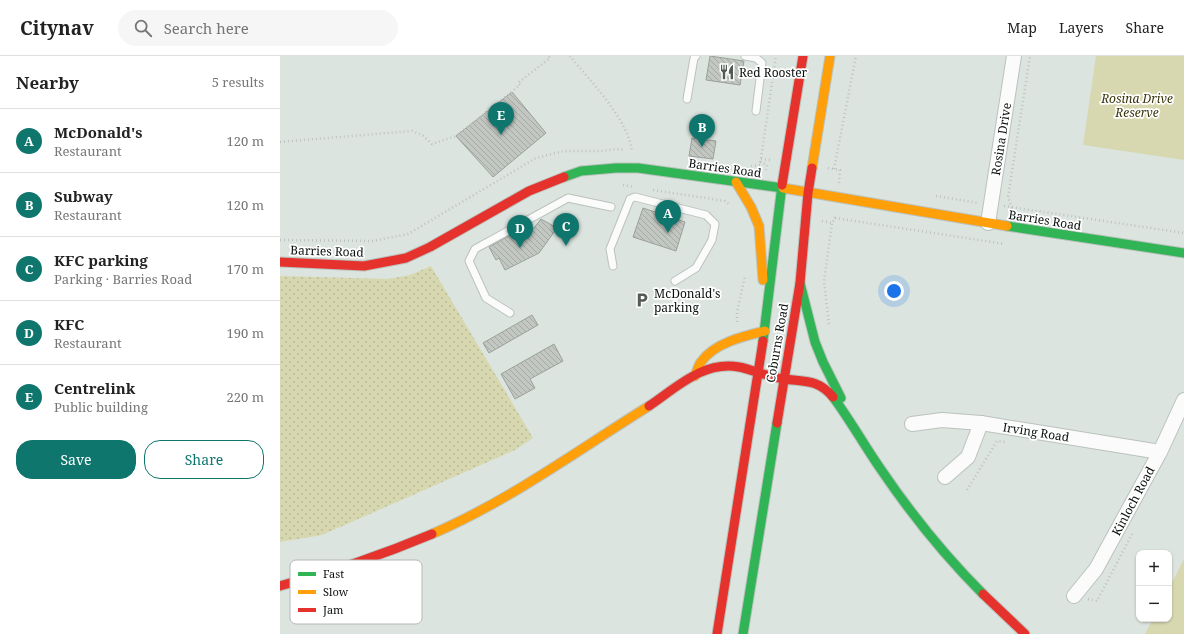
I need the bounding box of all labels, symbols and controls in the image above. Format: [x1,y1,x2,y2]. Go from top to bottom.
search box [118,10,398,46]
text: Citynav [20,15,94,41]
icon: search [132,17,154,39]
text: Search here [164,18,249,38]
text: Map [1007,18,1037,37]
text: Layers [1059,18,1104,37]
text: Share [1126,18,1164,37]
restaurant icon: Red Rooster [718,63,736,81]
place label: Red Rooster [739,64,808,81]
text: Nearby [16,71,79,94]
text: 5 results [212,73,264,91]
park label: Rosina Drive Reserve [1100,90,1173,121]
street label: Rosina Drive [987,101,1015,177]
pin: E [488,102,514,135]
pin: B [689,114,715,147]
text: McDonald's [54,122,143,142]
text: A [24,132,34,150]
text: 120 m [227,132,264,150]
text: Restaurant [54,142,122,160]
street label: Barries Road [687,154,763,182]
text: Subway [54,186,113,206]
text: B [25,196,33,214]
text: 120 m [227,196,264,214]
pin: A [655,200,681,233]
text: Restaurant [54,206,122,224]
street label: Barries Road [1007,206,1083,234]
pin: C [553,213,579,246]
pin: D [507,215,533,248]
street label: Barries Road [290,241,365,261]
text: KFC parking [54,250,148,270]
text: C [25,260,33,278]
text: 170 m [227,260,264,278]
text: Parking · Barries Road [54,270,192,288]
your location [884,281,904,301]
place label: McDonald's parking [654,285,720,316]
parking icon: McDonald's parking [633,291,651,309]
street label: Coburns Road [762,301,792,384]
text: KFC [54,314,84,334]
text: D [24,324,34,342]
text: 190 m [227,324,264,342]
text: Restaurant [54,334,122,352]
text: Centrelink [54,378,135,398]
text: E [25,388,33,406]
text: 220 m [227,388,264,406]
text: Public building [54,398,148,416]
street label: Irving Road [1002,418,1071,446]
button: Save [16,440,136,479]
button: Share [144,440,264,479]
street label: Kinloch Road [1108,463,1159,539]
map controls [1136,550,1172,622]
button: + [1136,550,1172,586]
legend [290,560,422,624]
text: Fast [323,566,344,581]
text: Slow [323,584,349,599]
button: − [1136,586,1172,622]
text: Jam [322,602,344,617]

